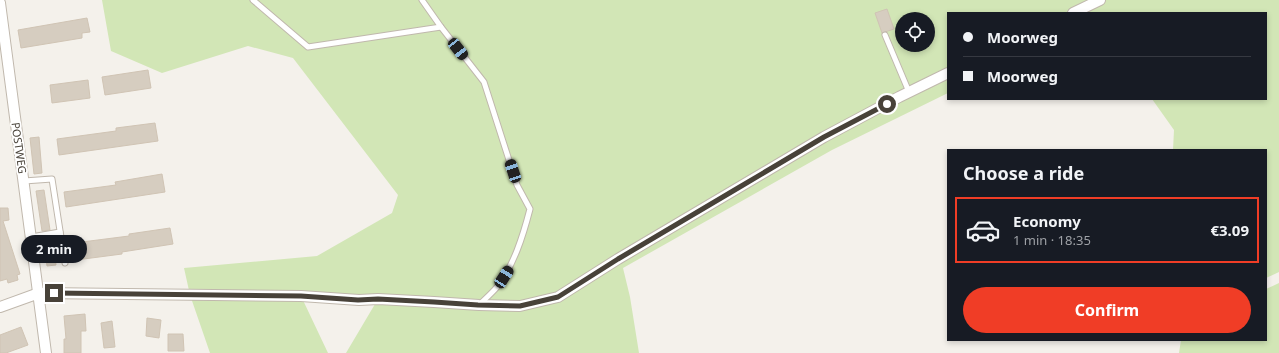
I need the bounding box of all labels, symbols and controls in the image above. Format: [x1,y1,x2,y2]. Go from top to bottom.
map controls [895,12,935,52]
button: locate [895,12,935,52]
text: Moorweg [987,27,1058,47]
car [446,36,470,62]
text: Moorweg [987,66,1058,86]
route start [878,95,896,113]
street label: POSTWEG [8,121,31,175]
car [504,158,522,184]
text: Choose a ride [963,161,1084,185]
text: Economy [1013,211,1081,231]
icon: car [965,212,1001,248]
text: €3.09 [1210,220,1249,240]
text: 1 min · 18:35 [1013,231,1091,249]
callout: 2 min [21,235,87,263]
text: 2 min [36,240,72,258]
car [492,264,516,290]
route end [45,284,63,302]
button: Confirm [963,287,1251,333]

